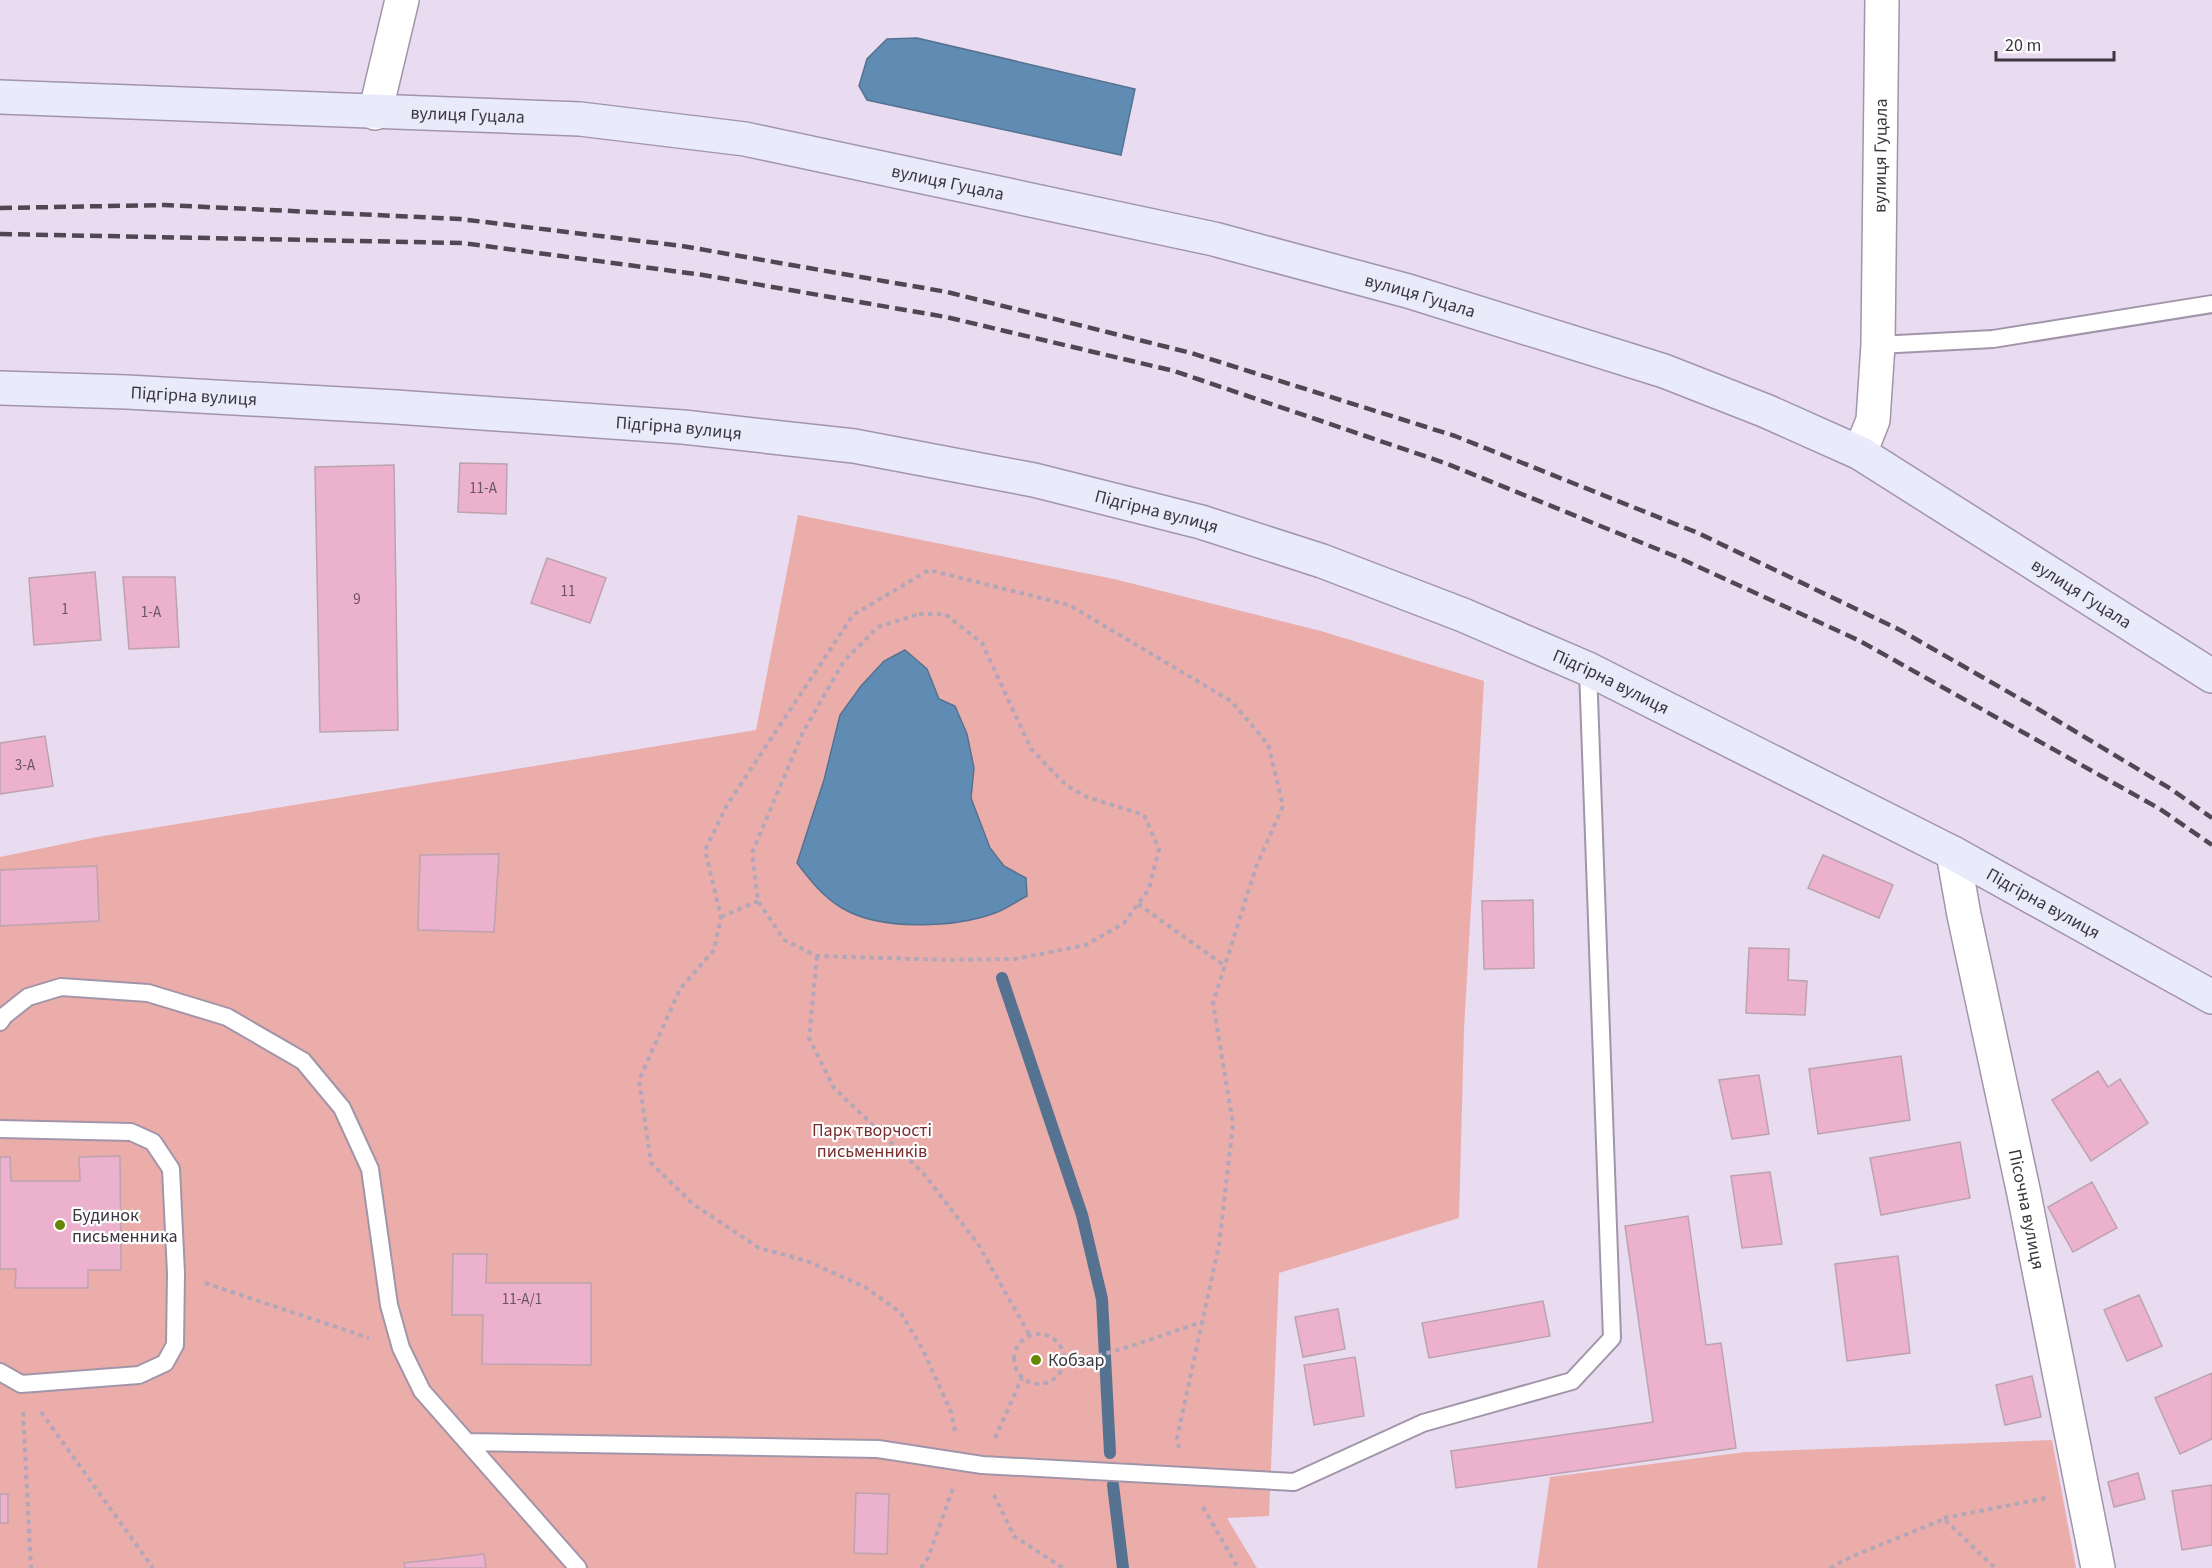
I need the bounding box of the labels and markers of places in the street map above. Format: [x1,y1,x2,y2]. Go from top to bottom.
place label: Будинок письменника [72,1203,178,1249]
marker: Будинок письменника [53,1218,67,1232]
place label: Кобзар [1048,1348,1105,1373]
marker: Кобзар [1029,1353,1043,1367]

